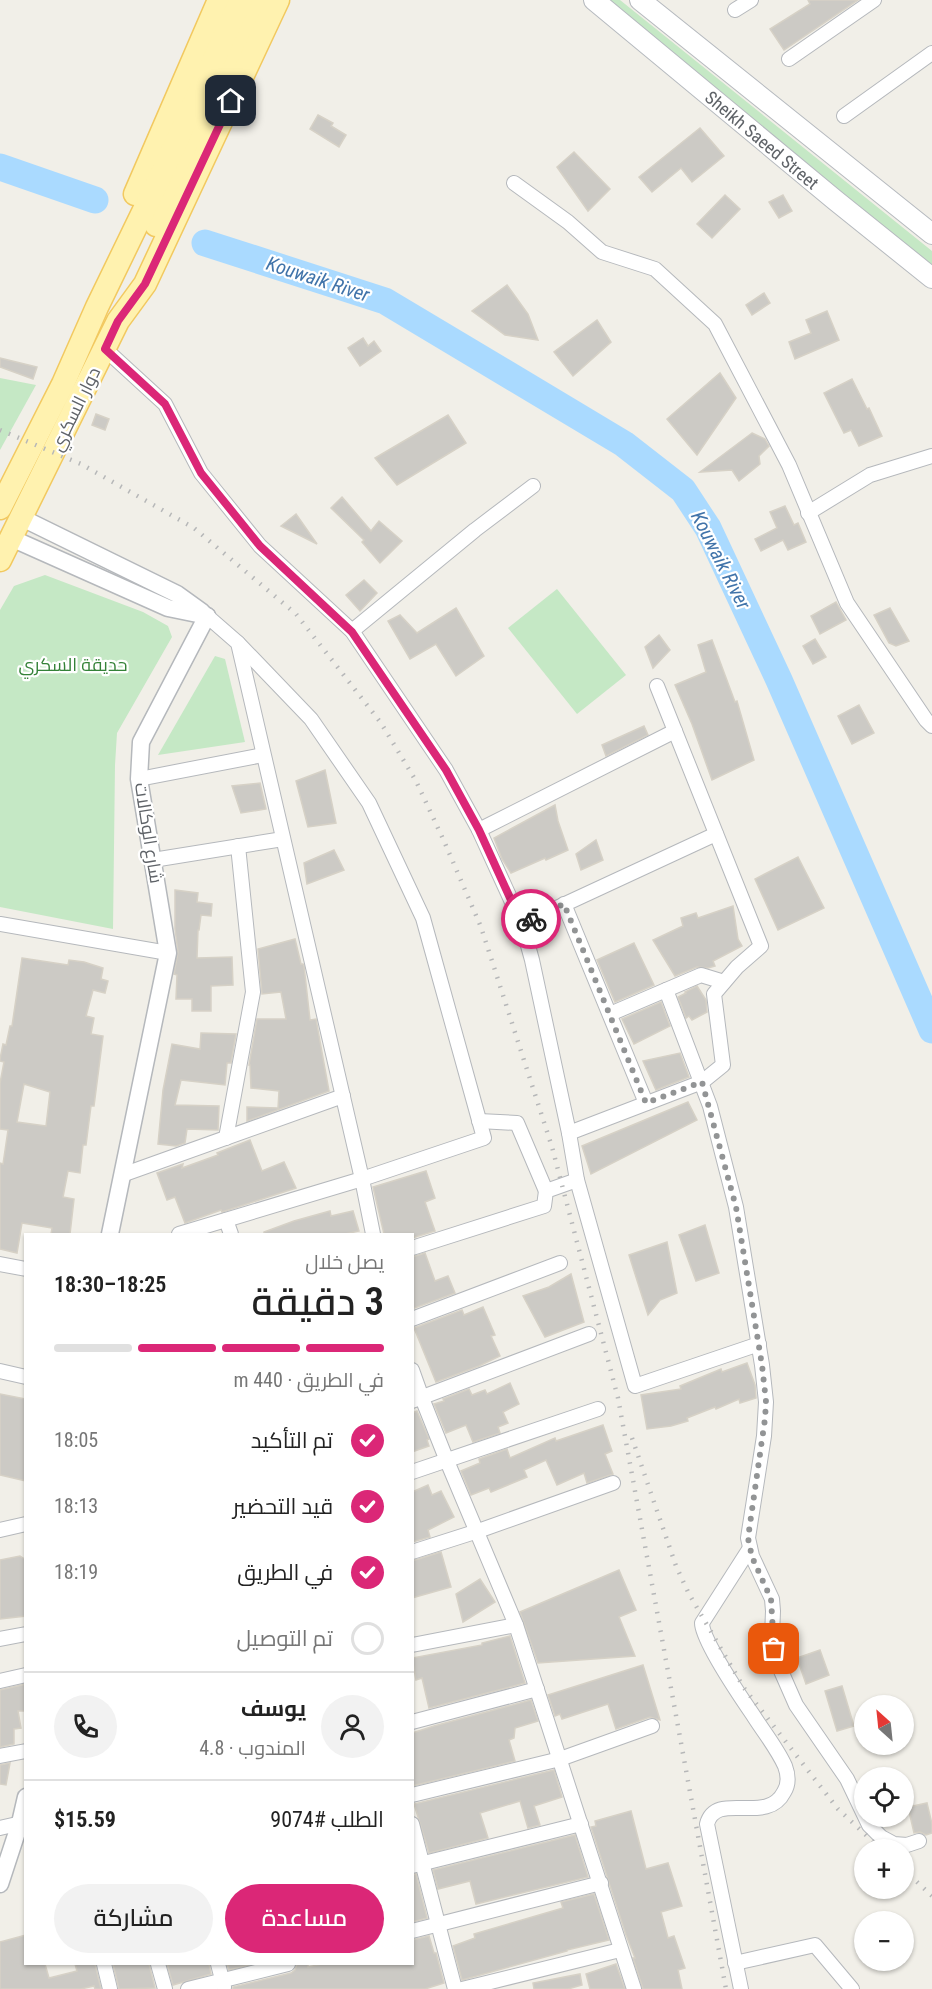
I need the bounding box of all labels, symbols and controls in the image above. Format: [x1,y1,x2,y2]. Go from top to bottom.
pin [205,75,256,126]
icon: home [214,84,247,117]
street label: Sheikh Saeed Street [701,86,823,194]
water label: Kouwaik River [263,251,374,307]
street label: دوار السكري [46,364,108,456]
water label: Kouwaik River [686,507,756,614]
park label: حديقة السكري [18,654,128,679]
street label: شارع الوكالات [129,781,167,885]
courier [501,889,561,949]
icon: bike [515,903,548,936]
text: يصل خلال [305,1250,384,1274]
text: 18:25–18:30 [54,1272,166,1297]
text: 3 دقيقة [252,1279,384,1325]
text: في الطريق · 440 m [234,1368,384,1392]
icon: check [351,1424,384,1457]
text: 18:05 [54,1428,98,1452]
text: تم التأكيد [251,1428,333,1453]
icon: check [351,1490,384,1523]
text: 18:13 [54,1494,98,1518]
text: قيد التحضير [233,1494,333,1519]
icon: check [351,1556,384,1589]
text: 18:19 [54,1560,98,1584]
text: في الطريق [237,1560,333,1585]
pin [748,1623,799,1674]
text: تم التوصيل [237,1626,333,1651]
icon: bag [757,1632,790,1665]
button: phone [54,1695,117,1758]
button: person [321,1695,384,1758]
north arrow [854,1695,914,1755]
map controls [854,1695,914,1971]
text: يوسف [241,1696,306,1721]
text: المندوب · 4.8 [199,1736,306,1760]
button: locate [854,1767,914,1827]
text: $15.59 [54,1807,116,1832]
text: الطلب #9074 [270,1807,384,1832]
button: + [854,1839,914,1899]
button: مشاركة [54,1884,213,1953]
button: مساعدة [225,1884,384,1953]
button: − [854,1911,914,1971]

